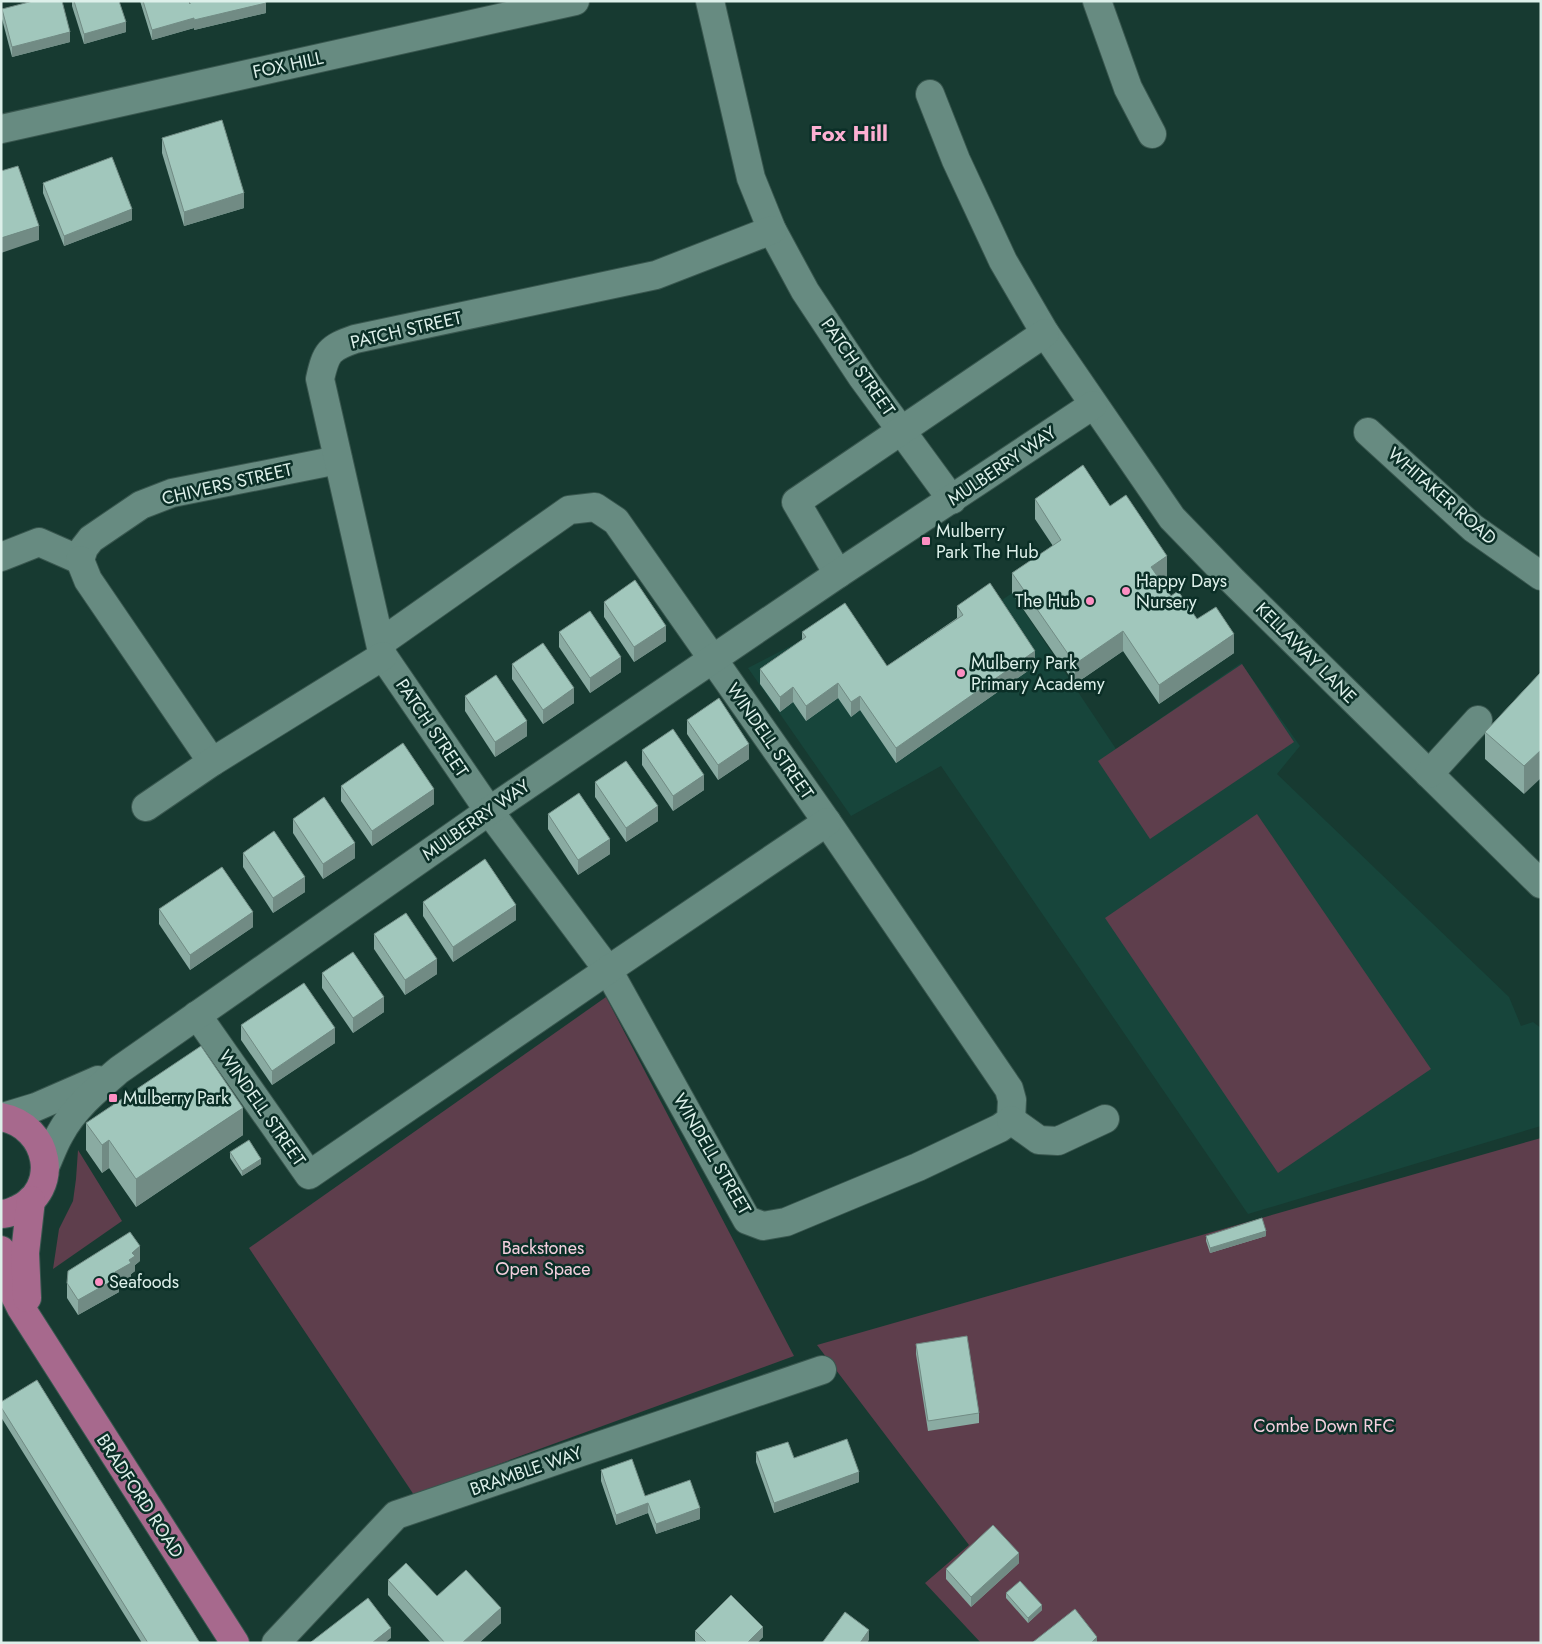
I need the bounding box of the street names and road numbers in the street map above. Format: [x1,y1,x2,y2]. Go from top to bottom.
street label: FOX HILL [250,45,326,85]
street label: PATCH STREET [348,304,465,355]
street label: PATCH STREET [815,313,902,422]
street label: MULBERRY WAY [942,419,1062,512]
street label: WHITAKER ROAD [1382,441,1502,551]
street label: CHIVERS STREET [159,456,295,512]
street label: KELLAWAY LANE [1250,597,1362,709]
street label: PATCH STREET [389,674,475,783]
street label: WINDELL STREET [720,678,820,805]
street label: MULBERRY WAY [417,773,536,867]
street label: WINDELL STREET [212,1045,312,1172]
street label: WINDELL STREET [667,1088,758,1220]
street label: BRADFORD ROAD [90,1429,190,1563]
street label: BRAMBLE WAY [467,1439,586,1502]

